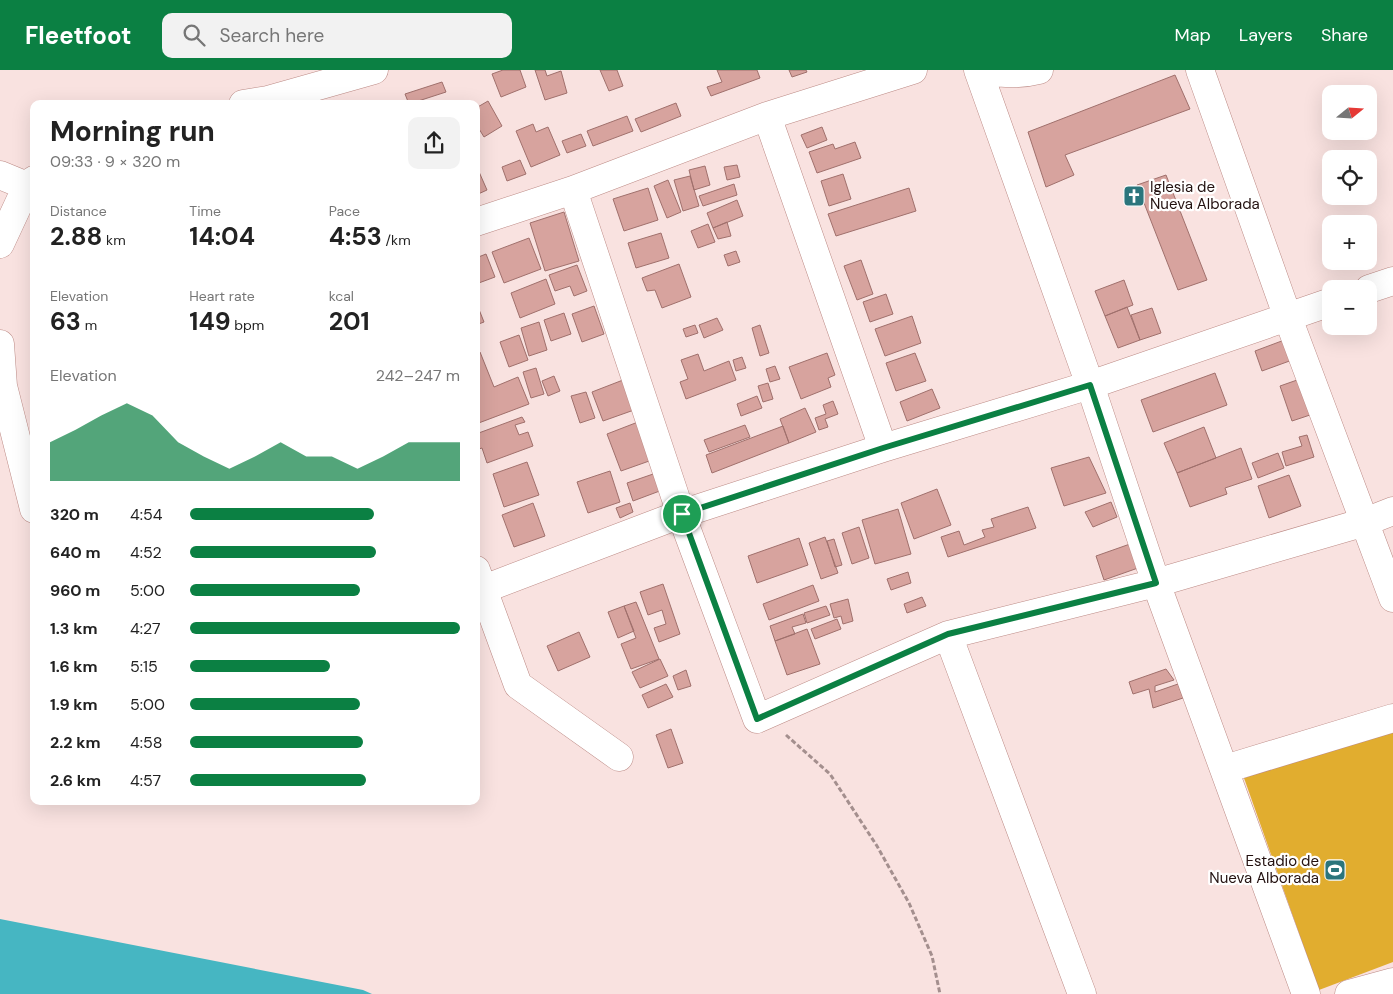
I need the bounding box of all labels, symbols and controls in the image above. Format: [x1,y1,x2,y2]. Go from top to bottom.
search box [162,13,512,58]
text: Fleetfoot [25,20,132,51]
icon: search [180,21,208,49]
text: Search here [220,23,324,48]
text: Map [1175,23,1211,47]
text: Layers [1239,23,1293,47]
text: Share [1321,23,1368,47]
north arrow [1322,85,1378,140]
map controls [1322,85,1377,335]
text: Morning run [50,113,215,150]
button: share [408,117,460,169]
button: locate [1322,150,1377,205]
text: 09:33 · 9 × 320 m [50,151,180,172]
place label: Iglesia de Nueva Alborada [1150,177,1260,214]
church icon: Iglesia de Nueva Alborada [1122,184,1146,208]
text: Distance [50,202,107,220]
text: Time [189,202,221,220]
text: Pace [329,202,360,220]
button: + [1322,215,1377,270]
text: 2.88 [50,220,102,253]
text: 14:04 [189,220,255,253]
text: 4:53 [329,220,382,253]
text: km [102,231,126,249]
text: /km [382,231,411,249]
button: − [1322,280,1377,335]
text: Elevation [50,287,108,305]
text: Heart rate [189,287,255,305]
text: kcal [329,287,354,305]
text: 63 [50,305,81,338]
text: 149 [189,305,231,338]
text: 201 [329,305,370,338]
text: m [81,316,97,334]
text: bpm [231,316,264,334]
text: Elevation [50,365,117,386]
text: 242–247 m [376,365,460,386]
pin [661,493,703,535]
icon: arrive [668,500,696,528]
text: 320 m [50,504,99,525]
text: 4:54 [130,504,162,525]
text: 640 m [50,542,101,563]
text: 4:52 [130,542,162,563]
text: 960 m [50,580,100,601]
text: 5:00 [130,580,165,601]
text: 1.3 km [50,618,98,639]
text: 4:27 [130,618,160,639]
text: 1.6 km [50,656,98,677]
text: 5:15 [130,656,158,677]
text: 1.9 km [50,694,98,715]
text: 5:00 [130,694,165,715]
text: 2.2 km [50,732,101,753]
text: 4:58 [130,732,162,753]
text: 2.6 km [50,770,101,791]
text: 4:57 [130,770,161,791]
place label: Estadio de Nueva Alborada [1209,851,1319,888]
sports icon: Estadio de Nueva Alborada [1323,858,1347,882]

